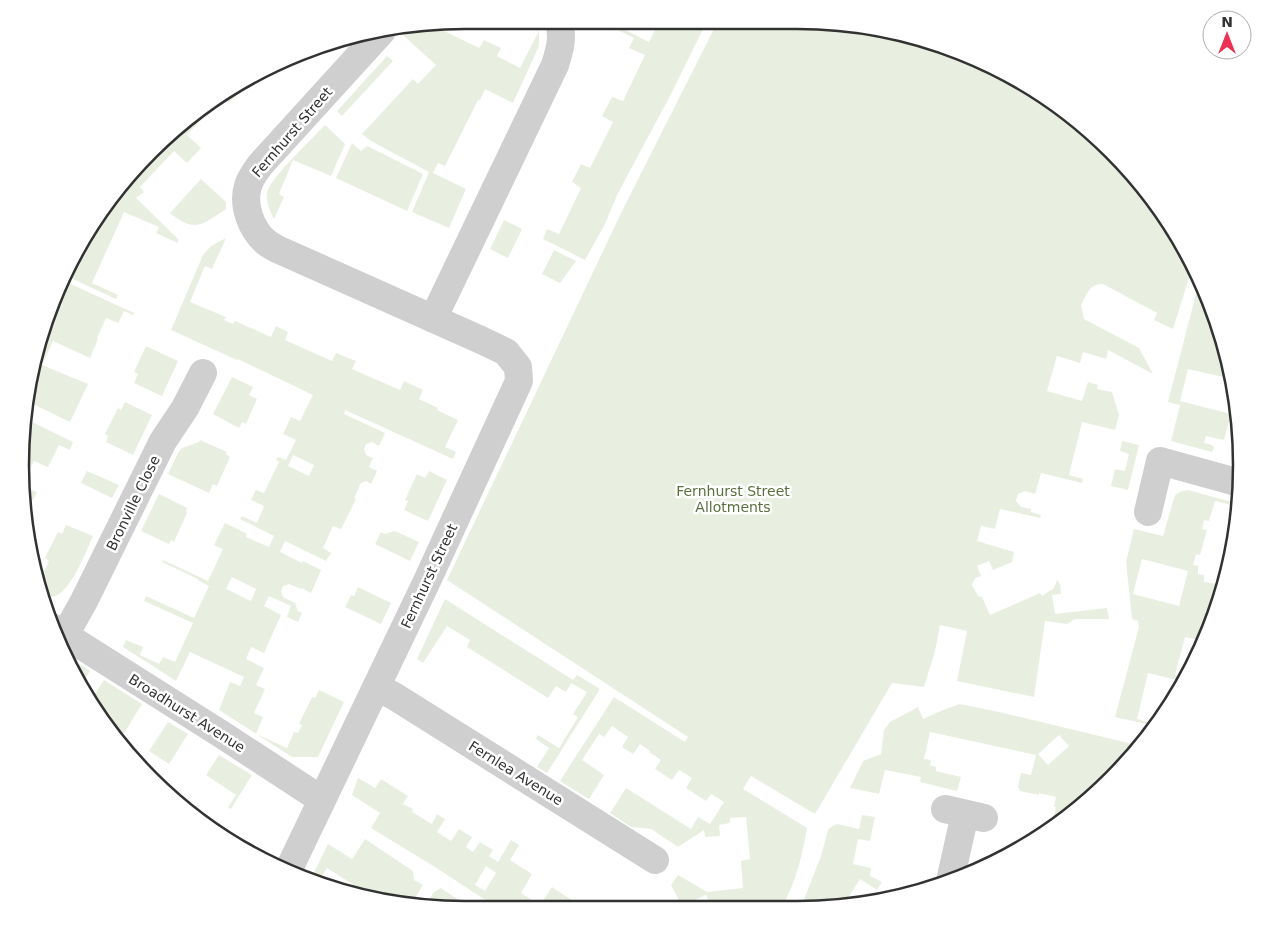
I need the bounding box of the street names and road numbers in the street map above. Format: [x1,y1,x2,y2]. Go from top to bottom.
street label: Fernhurst Street [249,84,336,180]
street label: Bronville Close [103,453,163,553]
street label: Fernhurst Street [398,521,460,631]
street label: Broadhurst Avenue [126,671,248,755]
street label: Fernlea Avenue [466,738,566,808]

